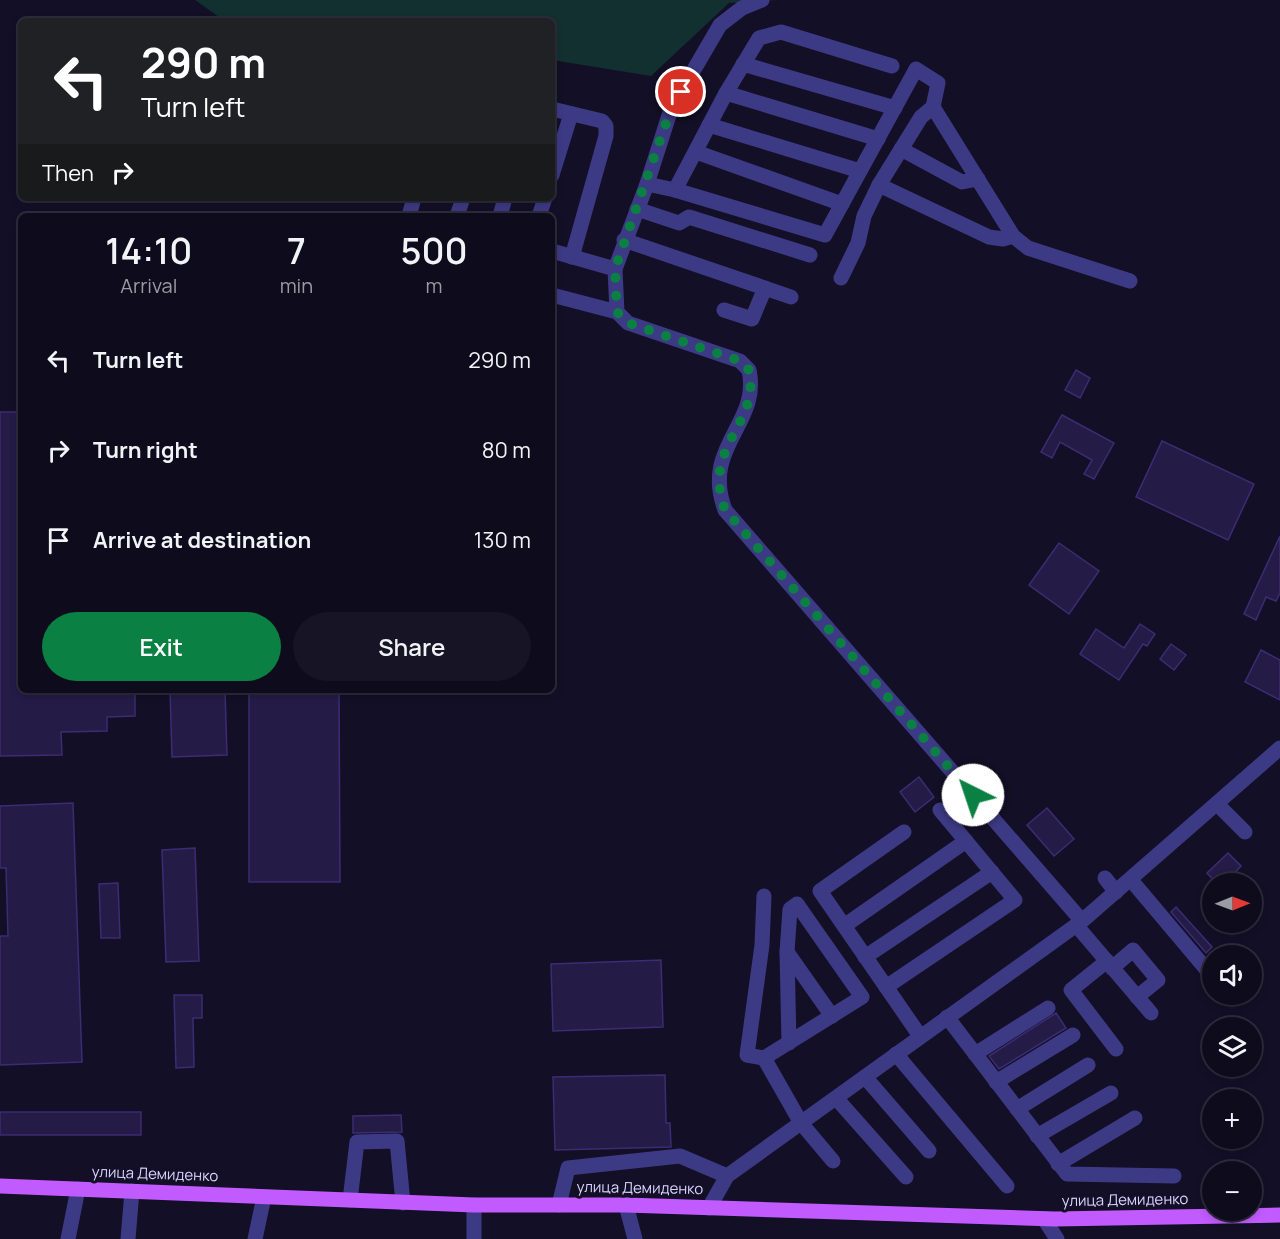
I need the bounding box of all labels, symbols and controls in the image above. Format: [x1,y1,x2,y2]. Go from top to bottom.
text: 290 m [141,33,266,91]
icon: left [42,42,120,120]
pin [655,66,706,117]
icon: arrive [664,75,697,108]
text: Turn left [141,88,245,125]
icon: right [106,156,139,189]
text: Then [42,158,94,188]
text: 14:10 [105,226,192,275]
text: 7 [287,226,306,275]
text: 500 [400,226,468,275]
text: Arrival [120,272,177,299]
text: min [280,272,313,299]
text: m [426,272,443,299]
icon: left [42,344,75,377]
text: Turn left [93,345,183,375]
text: 290 m [468,345,531,375]
icon: right [42,434,75,467]
text: Turn right [93,435,198,465]
text: 80 m [482,435,531,465]
icon: arrive [42,524,75,557]
text: Arrive at destination [93,525,311,555]
text: 130 m [474,525,531,555]
button: Exit [42,612,281,681]
button: Share [293,612,531,681]
position arrow [941,763,1005,827]
north arrow [1202,873,1262,933]
map controls [1202,873,1262,1221]
button: sound [1202,945,1262,1005]
button: layers [1202,1017,1262,1077]
button: + [1202,1089,1262,1149]
street label: улица Демиденко [91,1161,219,1186]
button: − [1202,1161,1262,1221]
street label: улица Демиденко [576,1176,704,1199]
street label: улица Демиденко [1061,1188,1189,1211]

